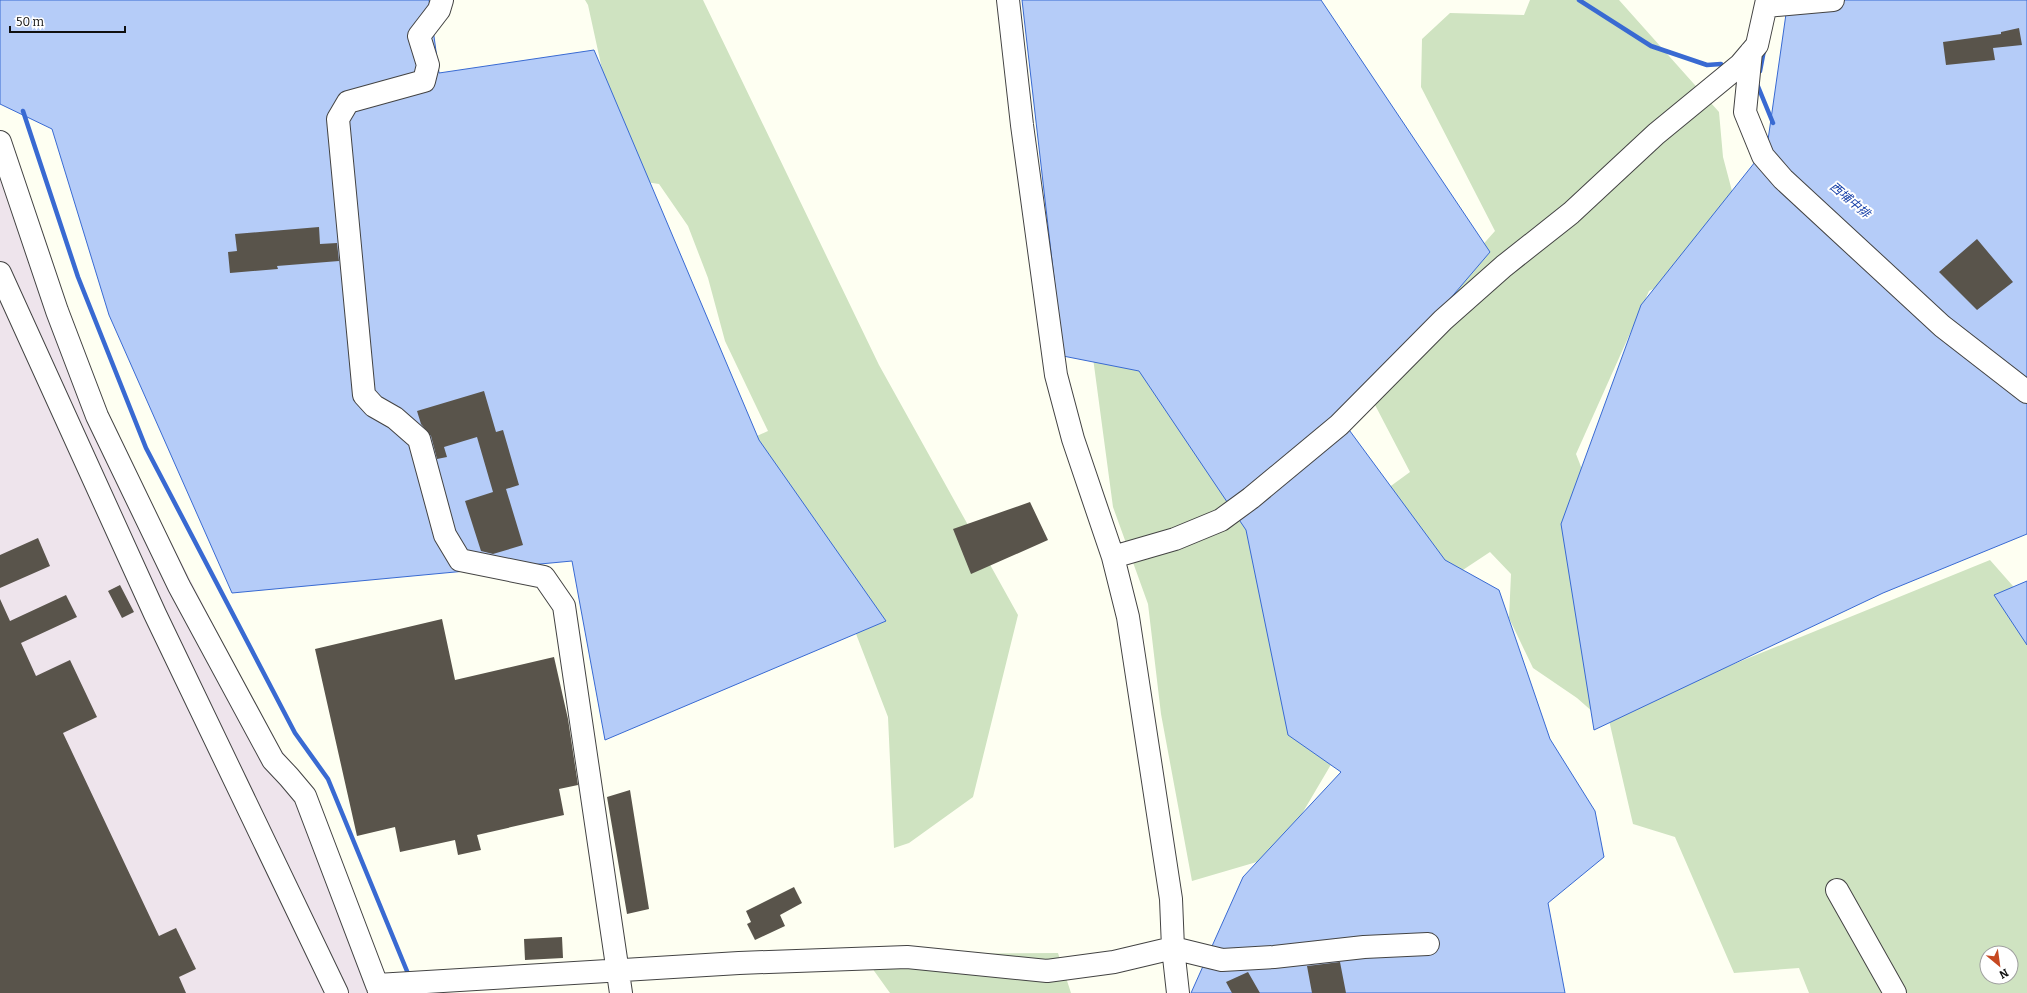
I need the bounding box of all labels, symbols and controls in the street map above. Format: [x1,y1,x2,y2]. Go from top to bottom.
scale bar [10,8,125,34]
text: 50 m [16,15,45,29]
water label: 西埔中排 [1827,179,1874,222]
north arrow [1979,945,2019,985]
text: N [1996,966,2010,981]

